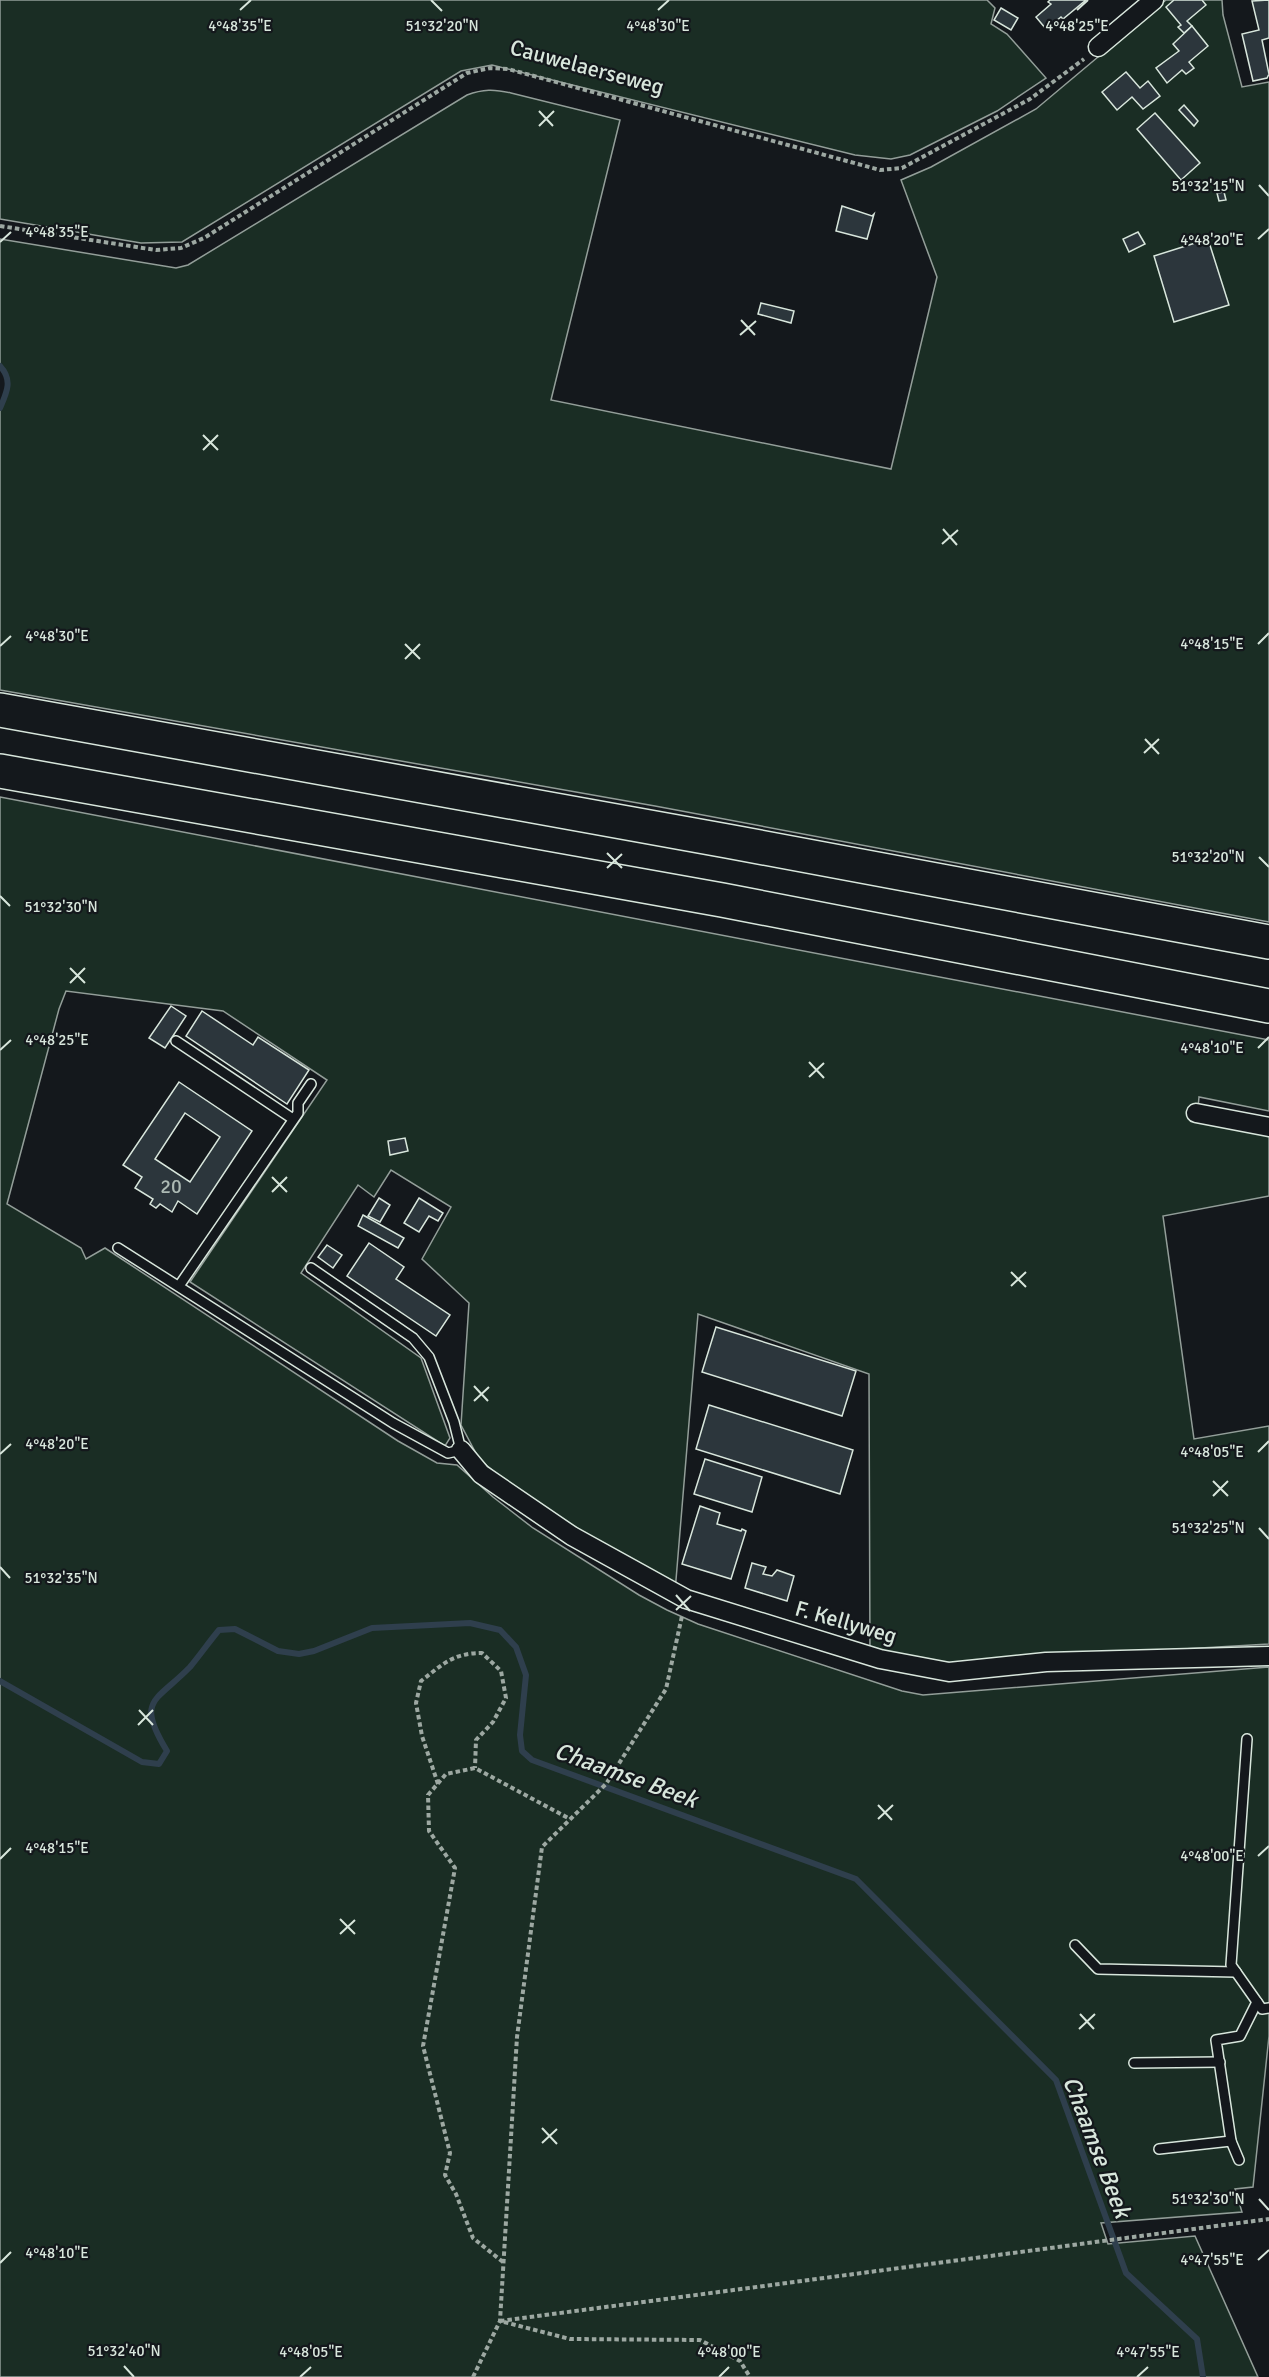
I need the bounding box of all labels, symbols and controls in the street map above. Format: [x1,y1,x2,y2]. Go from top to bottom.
text: 4°48'35"E [208,17,272,35]
text: 51°32'20"N [405,17,479,35]
text: 4°48'30"E [626,17,690,35]
text: 4°48'25"E [1045,17,1109,35]
street label: Cauwelaerseweg [507,33,667,101]
text: 51°32'15"N [1171,177,1245,195]
text: 4°48'35"E [25,223,89,241]
text: 4°48'20"E [1180,231,1244,249]
text: 4°48'30"E [25,627,89,645]
text: 4°48'15"E [1180,635,1244,653]
text: 51°32'20"N [1171,848,1245,866]
text: 51°32'30"N [24,898,98,916]
text: 4°48'25"E [25,1031,89,1049]
text: 4°48'10"E [1180,1039,1244,1057]
house number: 20 [160,1174,182,1199]
text: 4°48'20"E [25,1435,89,1453]
text: 4°48'05"E [1180,1443,1244,1461]
text: 51°32'25"N [1171,1519,1245,1537]
text: 51°32'35"N [24,1569,98,1587]
street label: F. Kellyweg [792,1595,900,1649]
water label: Chaamse Beek [551,1735,703,1815]
text: 4°48'15"E [25,1839,89,1857]
text: 4°48'00"E [1180,1847,1244,1865]
water label: Chaamse Beek [1056,2072,1138,2224]
text: 51°32'30"N [1171,2190,1245,2208]
text: 4°48'10"E [25,2244,89,2262]
text: 4°47'55"E [1180,2251,1244,2269]
text: 51°32'40"N [87,2342,161,2360]
text: 4°48'05"E [279,2343,343,2361]
text: 4°48'00"E [697,2343,761,2361]
text: 4°47'55"E [1116,2343,1180,2361]

